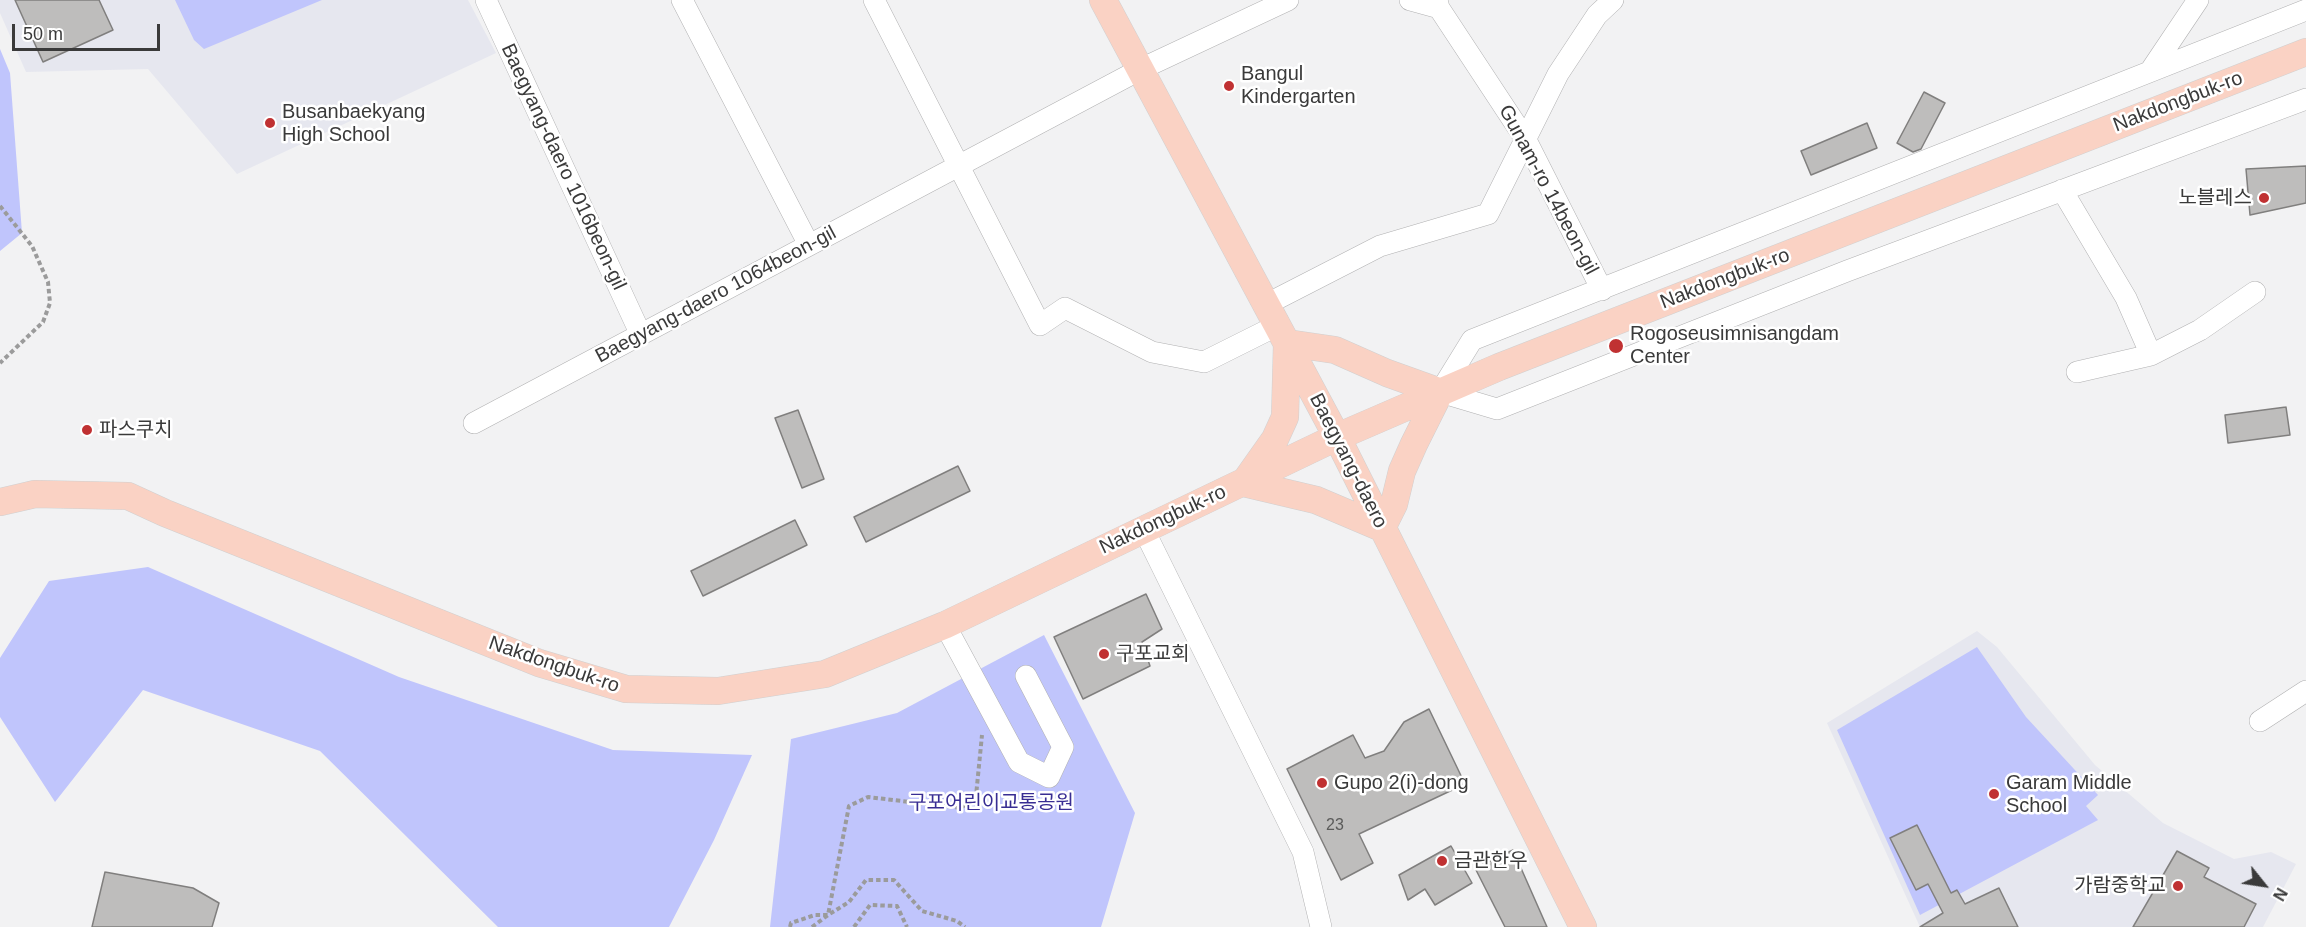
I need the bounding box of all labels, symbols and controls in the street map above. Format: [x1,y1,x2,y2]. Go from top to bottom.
scale bar [15,12,164,50]
text: 50 m [23,24,63,44]
street label: Baegyang-daero 1016beon-gil [495,40,631,294]
place label: Bangul Kindergarten [1241,62,1356,109]
street label: Nakdongbuk-ro [2110,66,2246,138]
marker: Bangul Kindergarten [1222,79,1236,93]
place label: Busanbaekyang High School [282,100,425,147]
street label: Gunam-ro 14beon-gil [1493,101,1603,279]
marker: Busanbaekyang High School [263,116,277,130]
place label: 노블레스 [2178,186,2252,210]
marker: 노블레스 [2257,191,2271,205]
street label: Baegyang-daero 1064beon-gil [592,221,840,369]
street label: Nakdongbuk-ro [1657,243,1793,315]
place label: Rogoseusimnisangdam Center [1630,322,1839,369]
marker: Rogoseusimnisangdam Center [1607,337,1625,355]
street label: Baegyang-daero [1304,390,1392,532]
place label: 파스쿠치 [99,418,173,442]
marker: 파스쿠치 [80,423,94,437]
street label: Nakdongbuk-ro [1096,480,1230,560]
street label: Nakdongbuk-ro [485,631,623,699]
place label: 구포교회 [1116,642,1190,666]
marker: 구포교회 [1097,647,1111,661]
place label: Gupo 2(i)-dong [1334,771,1469,795]
place label: Garam Middle School [2006,771,2132,818]
marker: Gupo 2(i)-dong [1315,776,1329,790]
marker: Garam Middle School [1987,787,2001,801]
park label: 구포어린이교통공원 [908,791,1074,815]
house number: 23 [1326,816,1344,836]
place label: 금관한우 [1454,849,1528,873]
marker: 금관한우 [1435,854,1449,868]
north arrow [2234,855,2294,915]
place label: 가람중학교 [2074,874,2166,898]
marker: 가람중학교 [2171,879,2185,893]
text: N [2270,885,2290,904]

